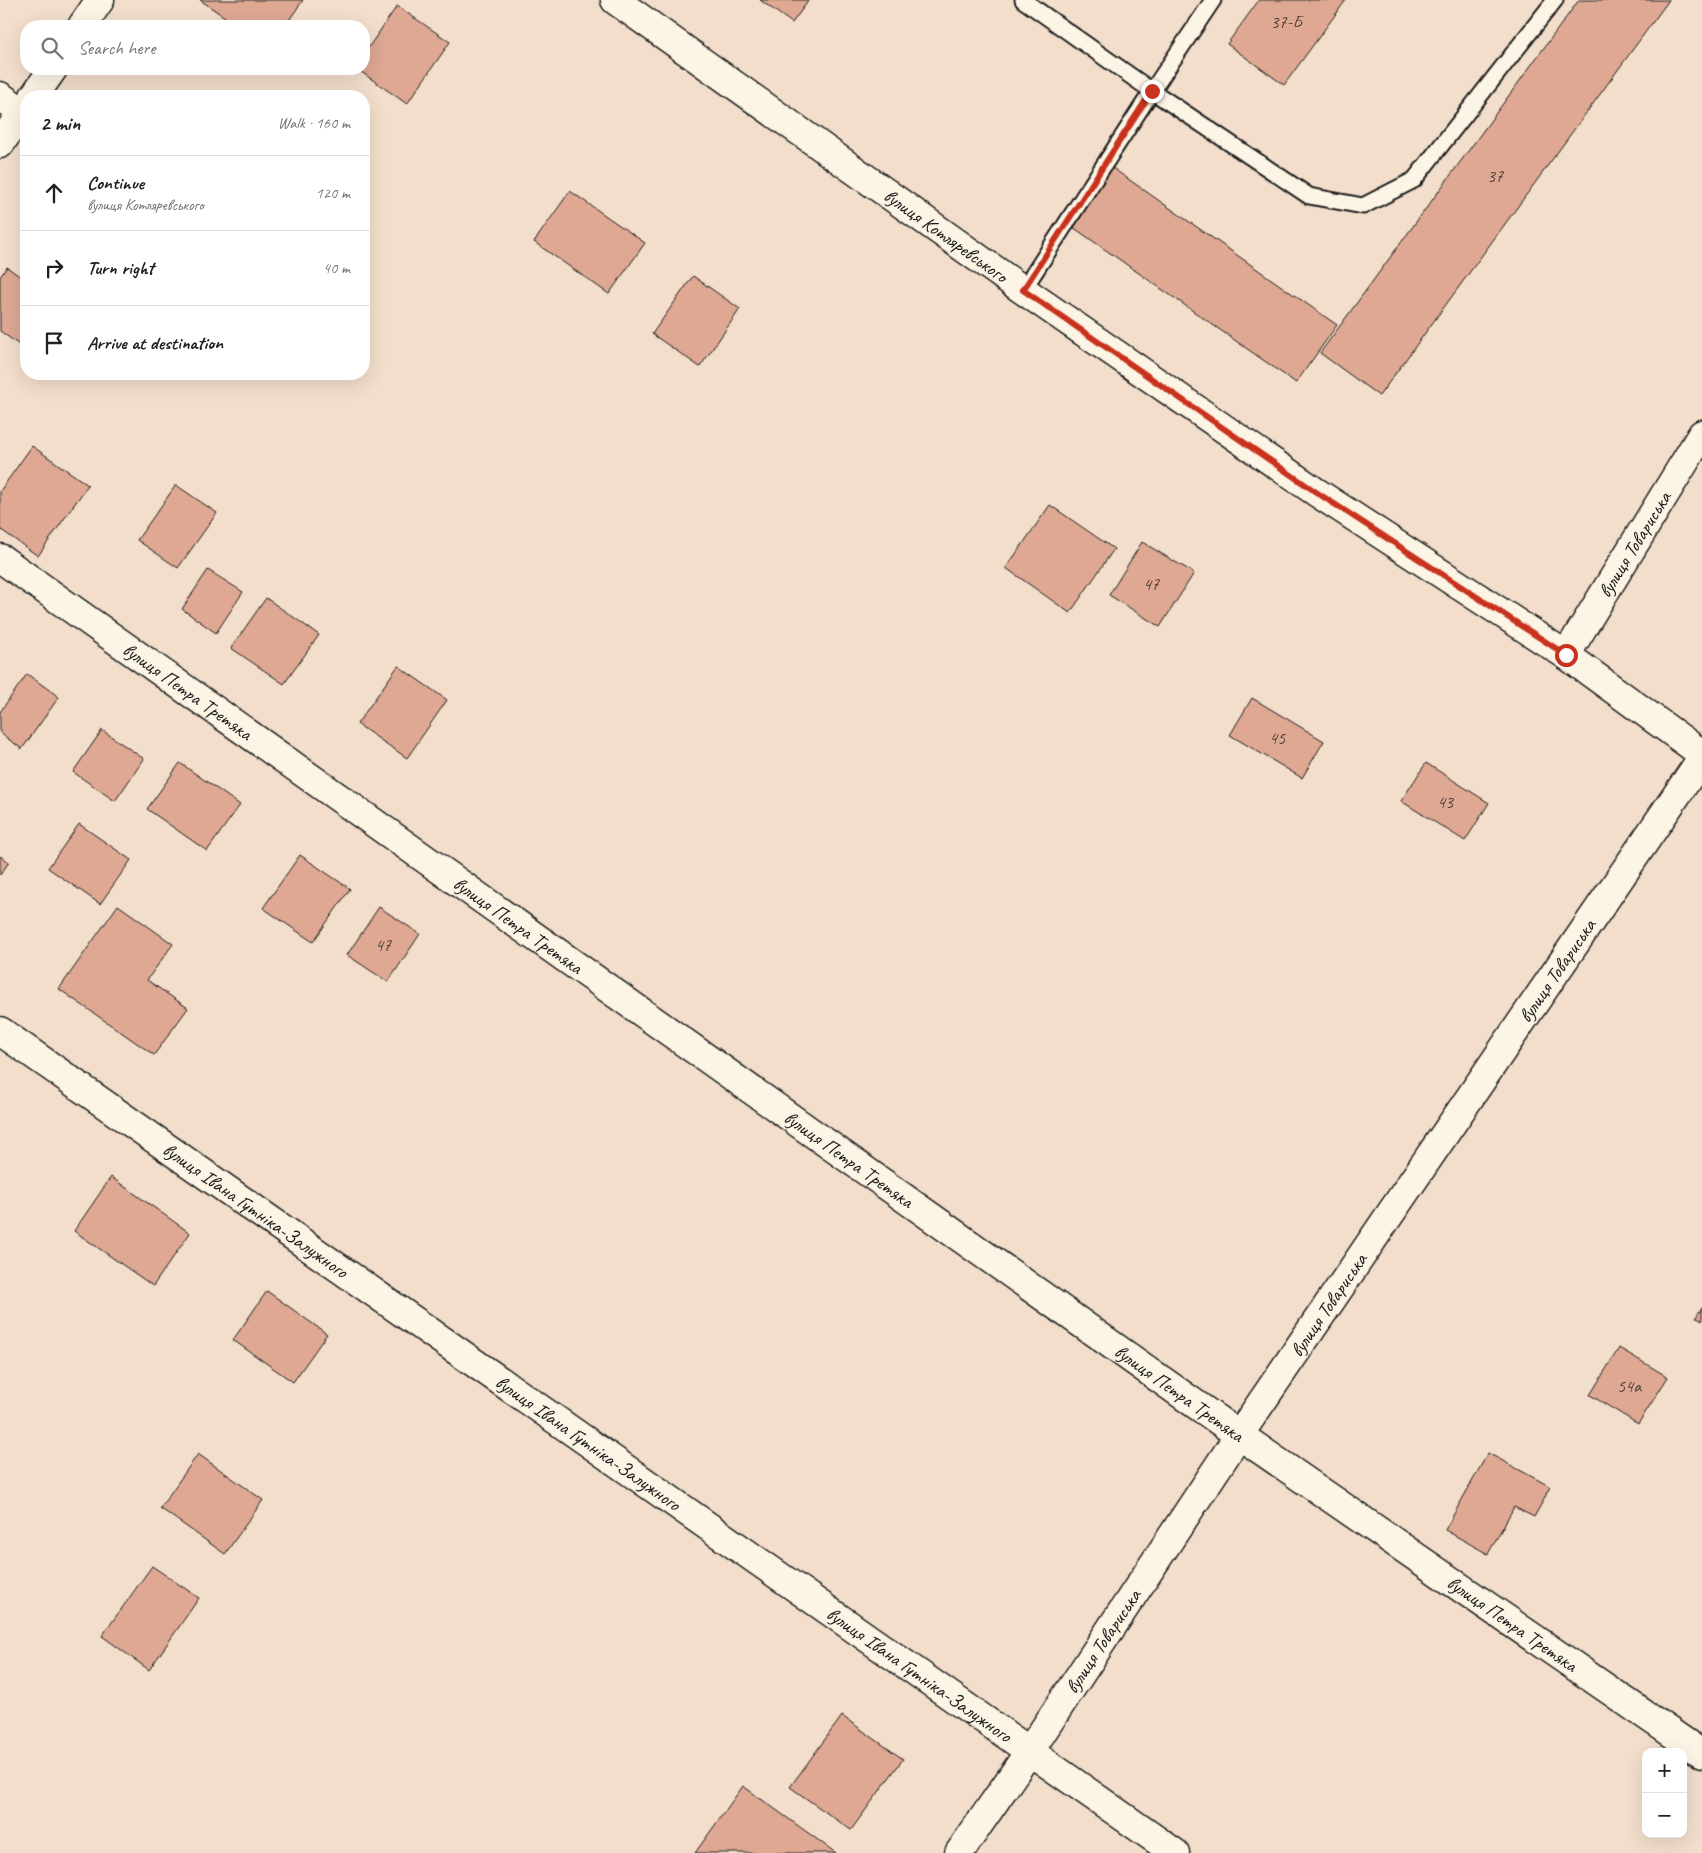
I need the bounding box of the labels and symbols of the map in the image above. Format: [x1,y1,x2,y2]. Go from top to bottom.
house number: 37-Б [1270,11,1304,33]
route end [1141,80,1164,103]
house number: 37 [1487,165,1504,187]
street label: вулиця Котляревського [879,183,1014,289]
street label: вулиця Товариська [1592,486,1677,602]
house number: 47 [1143,573,1160,595]
street label: вулиця Петра Третяка [118,637,259,746]
route start [1555,644,1578,667]
house number: 45 [1269,727,1286,749]
house number: 43 [1437,791,1455,813]
street label: вулиця Петра Третяка [449,870,590,980]
street label: вулиця Товариська [1513,913,1602,1027]
house number: 47 [375,934,392,956]
street label: вулиця Петра Третяка [779,1104,920,1214]
street label: вулиця Івана Гутніка-Залужного [158,1136,354,1284]
street label: вулиця Товариська [1284,1247,1373,1361]
street label: вулиця Петра Третяка [1110,1338,1251,1448]
street label: вулиця Івана Гутніка-Залужного [491,1369,687,1517]
house number: 54а [1617,1375,1642,1397]
street label: вулиця Петра Третяка [1442,1570,1584,1678]
street label: вулиця Товариська [1059,1583,1147,1698]
street label: вулиця Івана Гутніка-Залужного [822,1601,1018,1748]

